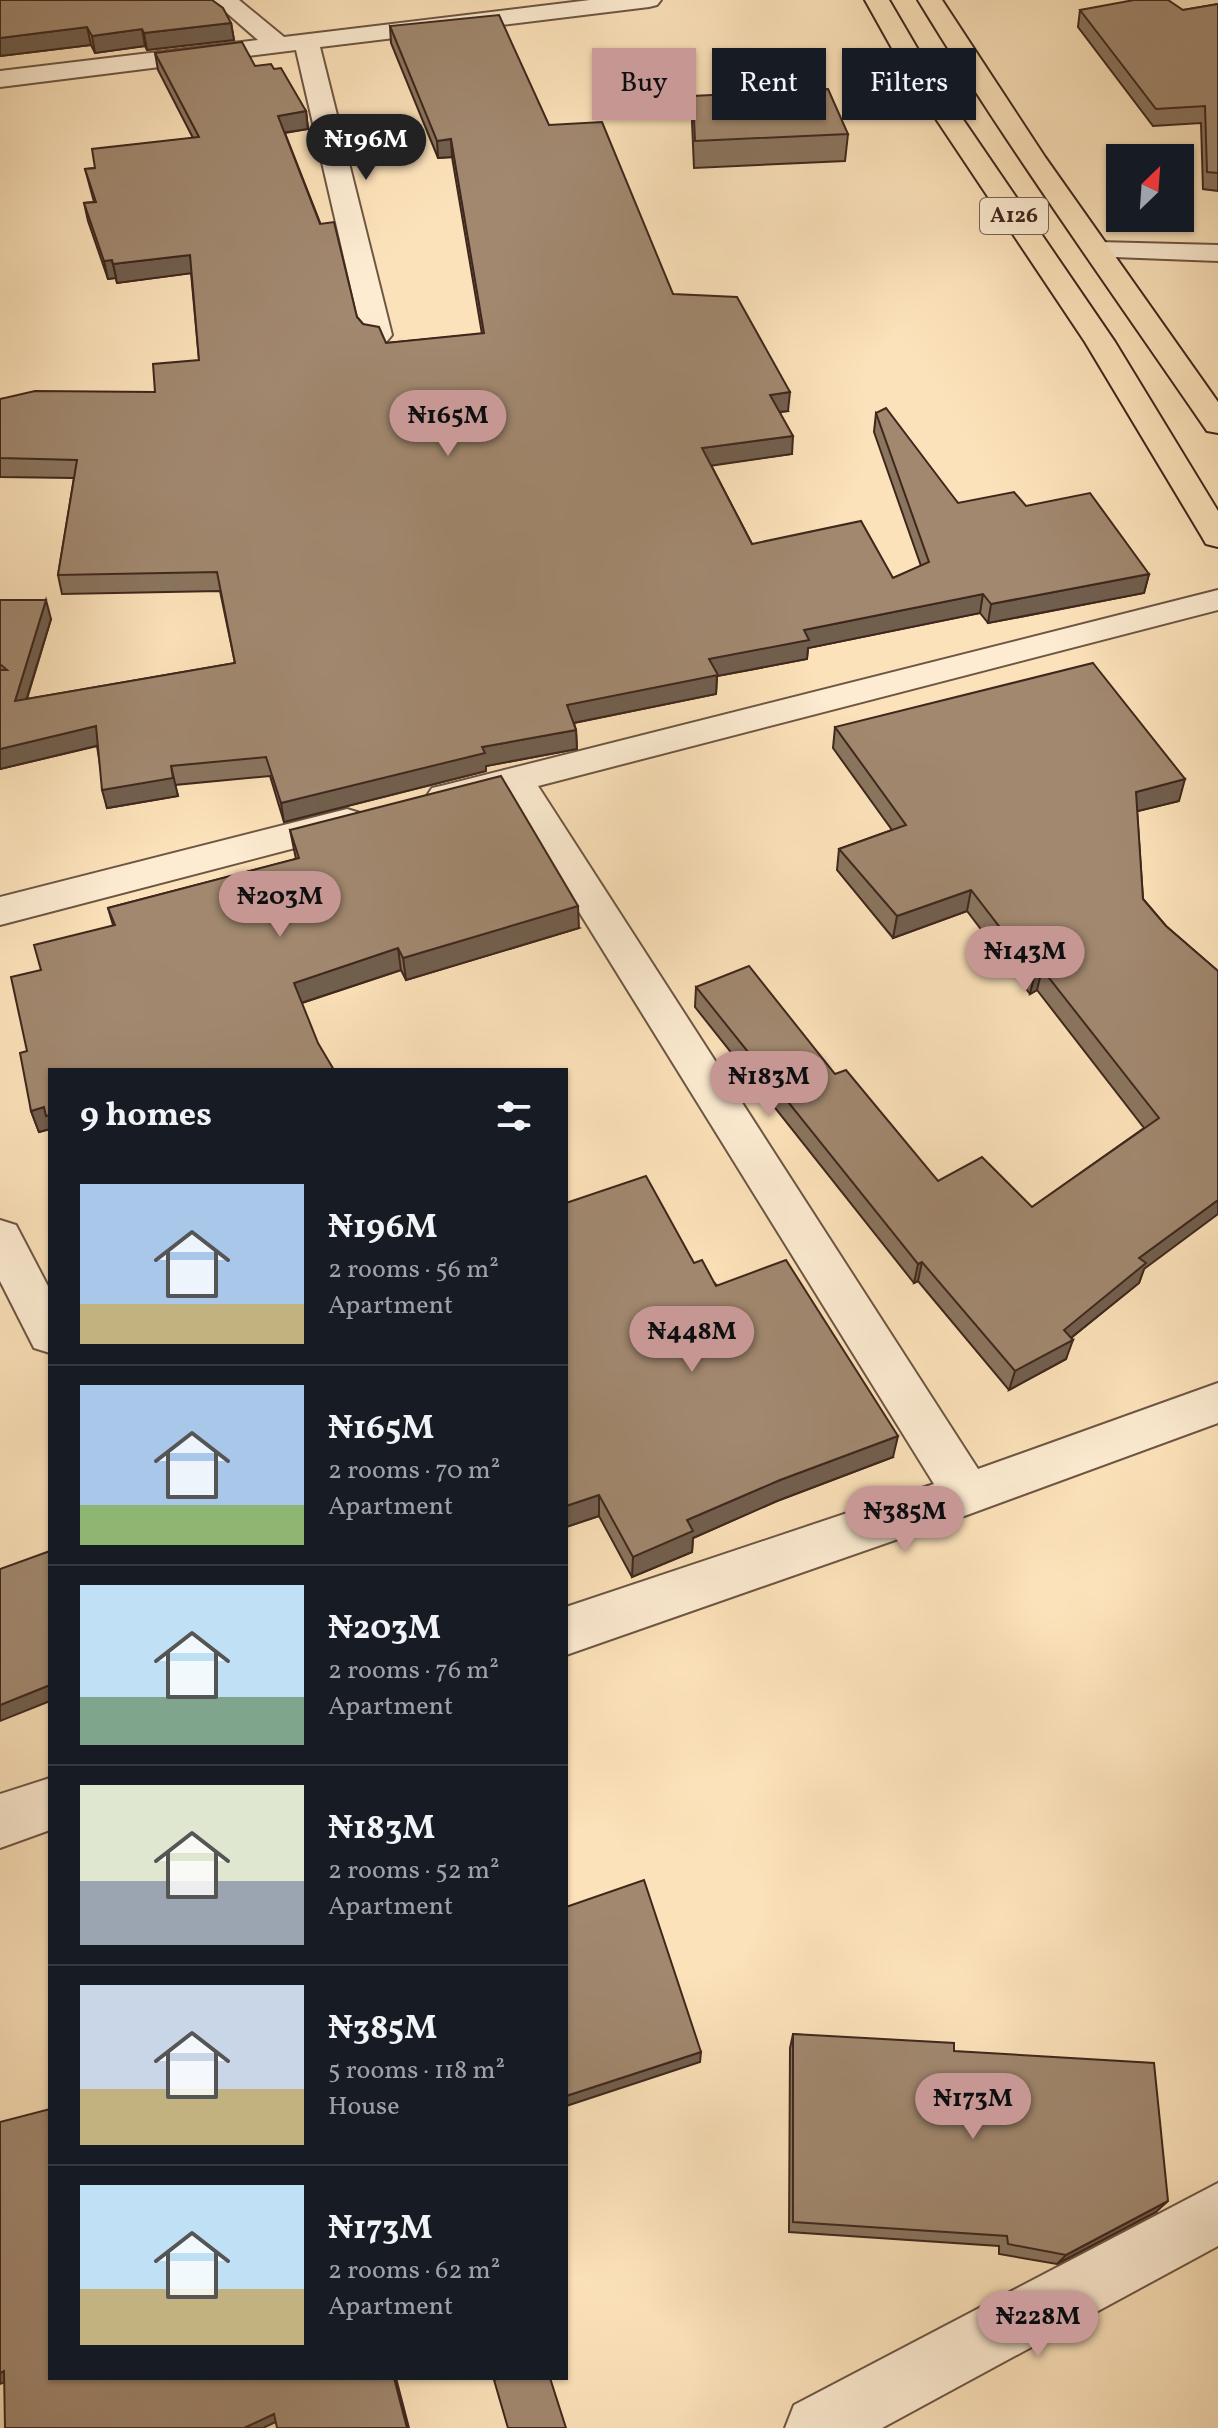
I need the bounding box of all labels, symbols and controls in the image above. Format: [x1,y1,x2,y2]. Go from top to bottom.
chip: Buy [592,48,696,120]
chip: Rent [712,48,826,120]
chip: Filters [842,48,976,120]
pin: ₦196M [310,114,422,182]
text: ₦196M [324,122,408,158]
north arrow [1106,144,1194,232]
map controls [1106,144,1194,232]
road number: A126 [980,198,1048,234]
pin: ₦165M [392,390,504,458]
text: ₦165M [407,398,489,434]
pin: ₦203M [224,871,336,939]
text: ₦203M [237,879,323,915]
pin: ₦143M [969,926,1081,994]
text: ₦143M [984,934,1066,970]
pin: ₦183M [713,1051,825,1119]
text: ₦183M [728,1059,810,1095]
text: 9 homes [80,1093,212,1140]
icon: filters [492,1094,536,1138]
text: ₦196M [328,1205,437,1252]
icon: home [144,1216,240,1312]
text: 2 rooms · 56 m² [328,1252,499,1288]
text: Apartment [328,1288,453,1324]
pin: ₦448M [636,1306,748,1374]
text: ₦448M [647,1314,737,1350]
text: ₦165M [328,1406,434,1453]
icon: home [144,1417,240,1513]
text: 2 rooms · 70 m² [328,1453,500,1489]
pin: ₦385M [849,1486,961,1554]
text: Apartment [328,1489,453,1525]
text: ₦385M [863,1494,947,1530]
text: ₦203M [328,1606,441,1653]
icon: home [144,1617,240,1713]
text: 2 rooms · 76 m² [328,1653,499,1689]
text: Apartment [328,1689,453,1725]
text: ₦183M [328,1806,435,1853]
icon: home [144,1817,240,1913]
text: 2 rooms · 52 m² [328,1853,500,1889]
text: Apartment [328,1889,453,1925]
text: ₦385M [328,2006,437,2053]
icon: home [144,2017,240,2113]
text: 5 rooms · 118 m² [328,2053,505,2089]
pin: ₦173M [917,2073,1029,2141]
text: ₦173M [933,2081,1013,2117]
text: House [328,2089,400,2125]
text: ₦173M [328,2206,432,2253]
icon: home [144,2217,240,2313]
text: 2 rooms · 62 m² [328,2253,500,2289]
text: Apartment [328,2289,453,2325]
pin: ₦228M [982,2291,1094,2359]
text: ₦228M [995,2299,1081,2335]

